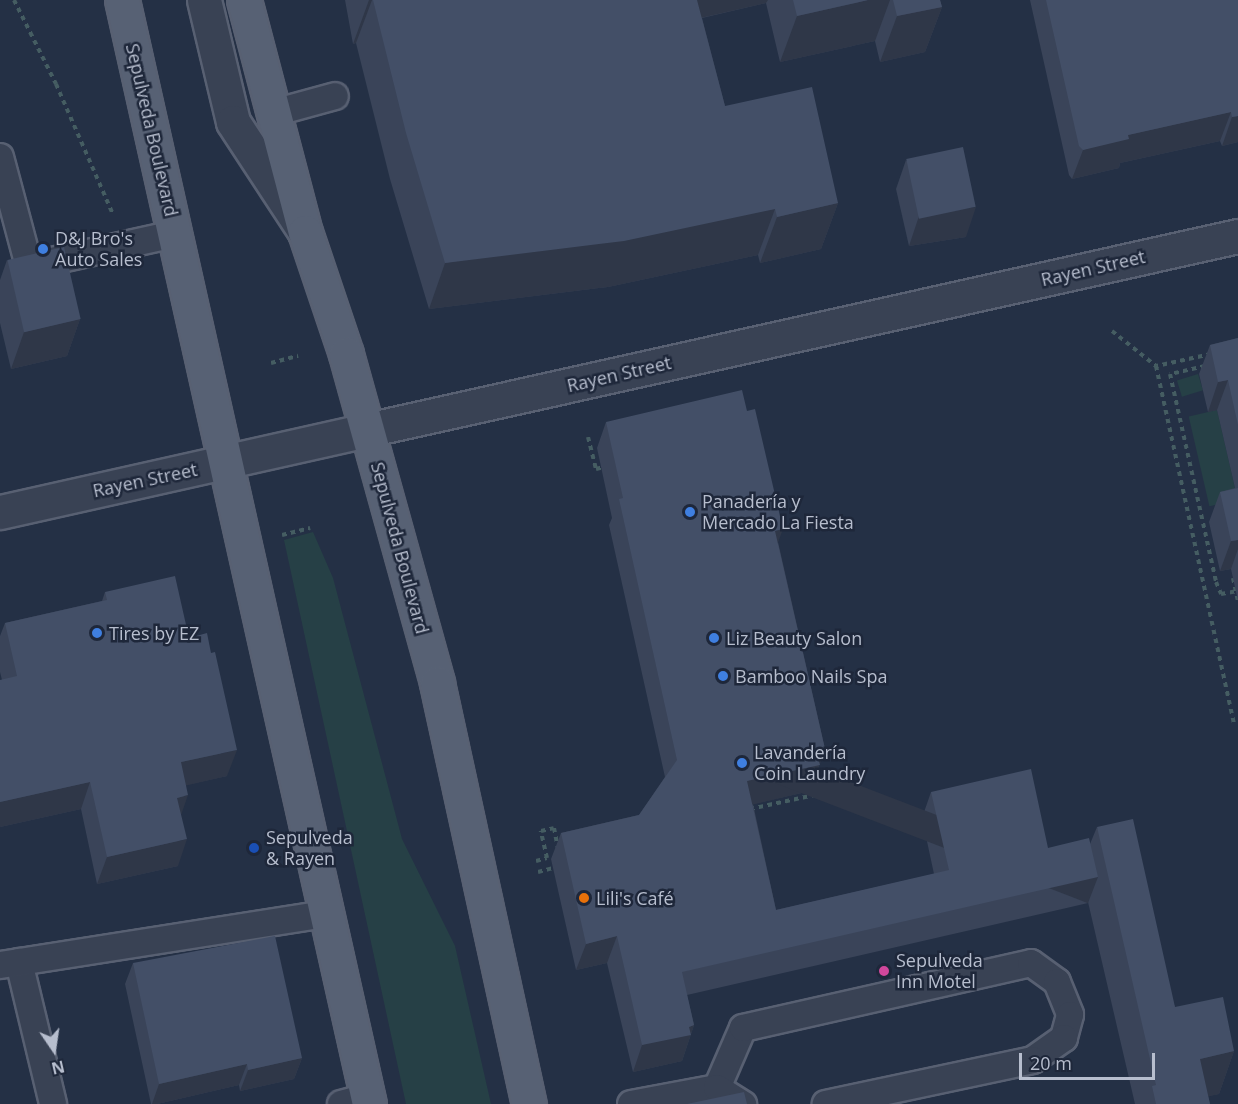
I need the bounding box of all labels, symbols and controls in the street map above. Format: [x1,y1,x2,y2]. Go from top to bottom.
street label: Sepulveda Boulevard [122,41,182,219]
place label: D&J Bro's Auto Sales [55,228,142,270]
marker: D&J Bro's Auto Sales [36,242,50,256]
street label: Rayen Street [1039,246,1147,290]
street label: Rayen Street [565,352,673,396]
street label: Rayen Street [91,458,199,502]
street label: Sepulveda Boulevard [367,460,433,636]
place label: Panadería y Mercado La Fiesta [702,491,854,534]
marker: Panadería y Mercado La Fiesta [683,505,697,519]
place label: Tires by EZ [109,622,199,644]
marker: Tires by EZ [90,626,104,640]
place label: Liz Beauty Salon [726,627,862,649]
marker: Liz Beauty Salon [707,631,721,645]
place label: Bamboo Nails Spa [735,665,887,687]
marker: Bamboo Nails Spa [716,669,730,683]
place label: Lavandería Coin Laundry [754,742,865,784]
marker: Lavandería Coin Laundry [735,756,749,770]
place label: Sepulveda & Rayen [266,827,353,870]
marker: Sepulveda & Rayen [247,841,261,855]
place label: Lili's Café [596,887,674,909]
marker: Lili's Café [577,891,591,905]
place label: Sepulveda Inn Motel [896,950,983,992]
marker: Sepulveda Inn Motel [877,964,891,978]
north arrow [24,1020,84,1080]
scale bar [1022,1041,1158,1079]
text: 20 m [1030,1051,1072,1075]
text: N [49,1055,67,1080]

